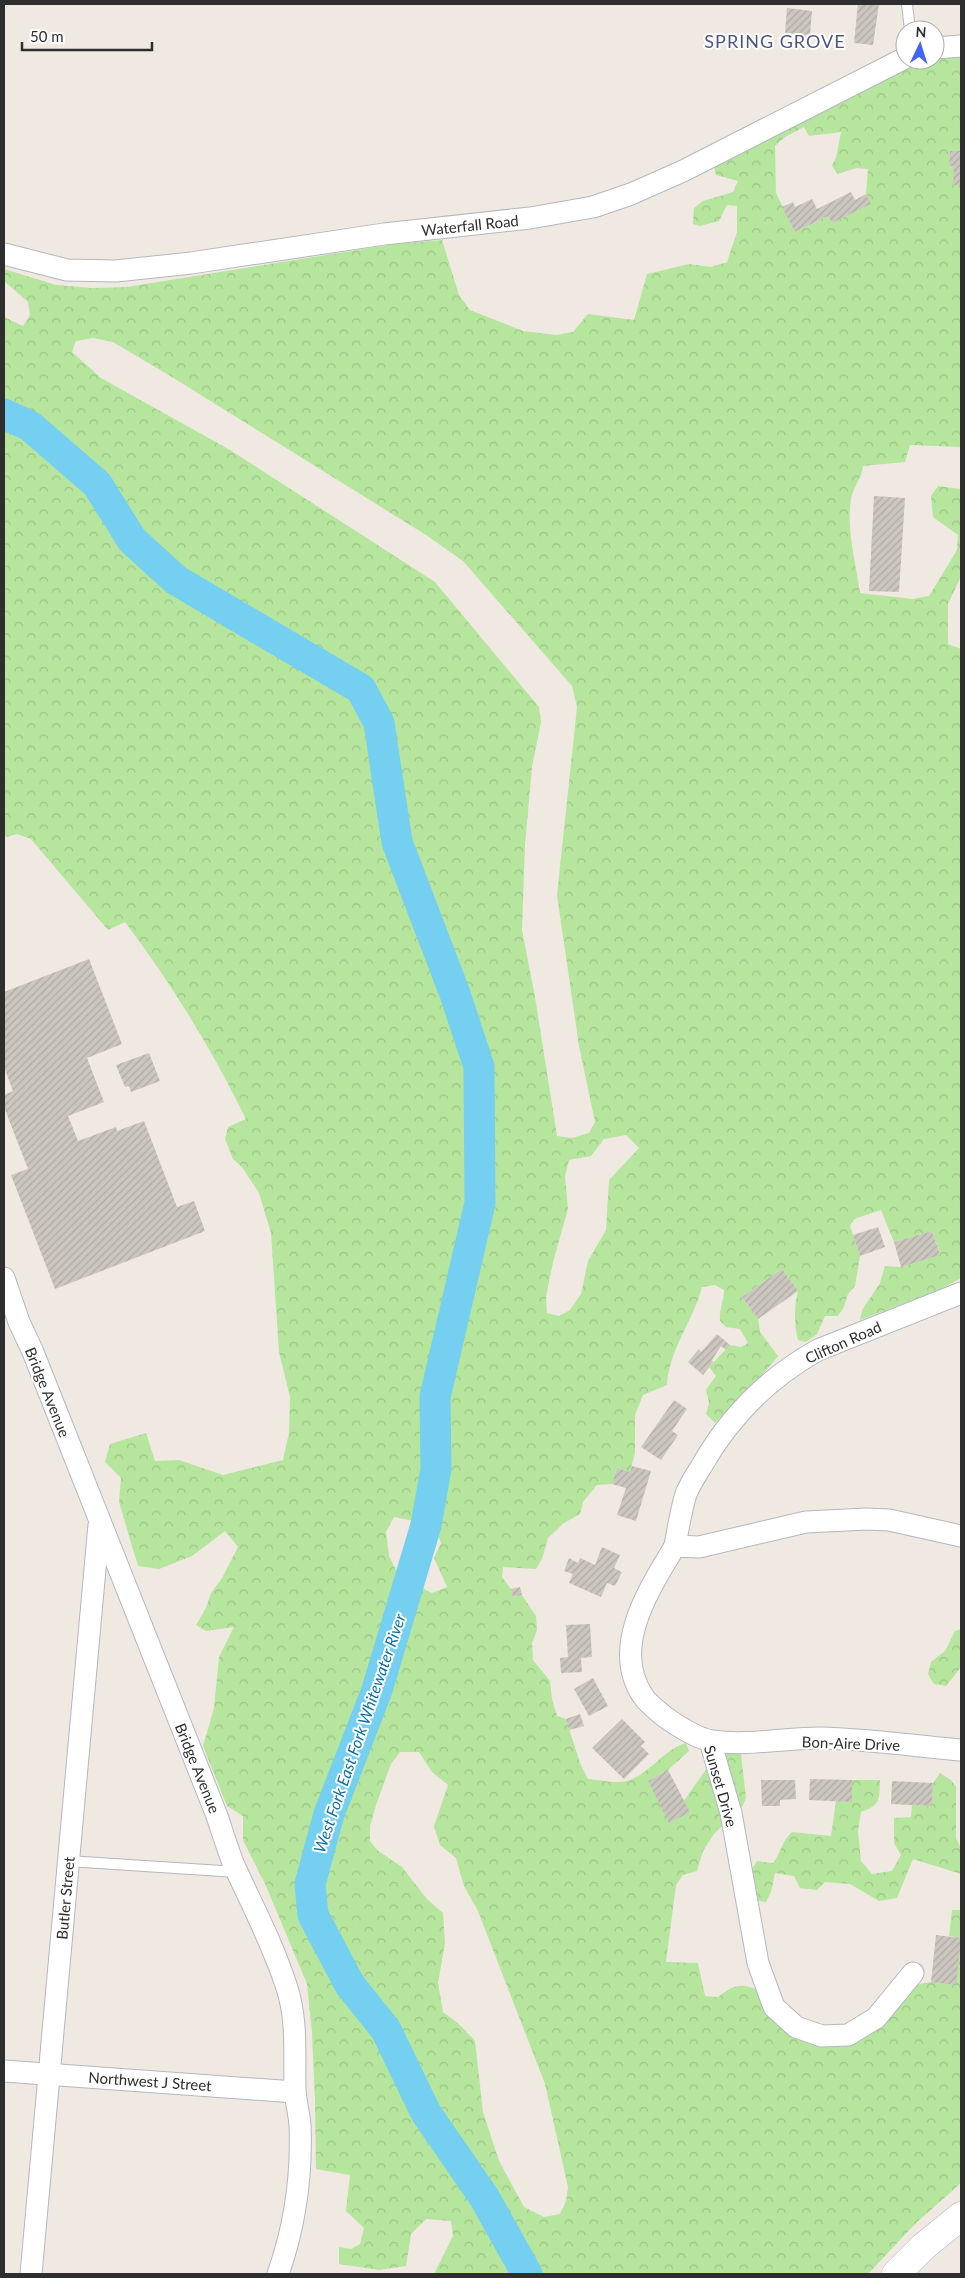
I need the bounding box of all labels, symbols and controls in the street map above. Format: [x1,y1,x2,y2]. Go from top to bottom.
scale bar [22,20,152,52]
north arrow [895,20,945,70]
text: N [915,23,927,40]
text: 50 m [30,27,64,45]
district label: SPRING GROVE [704,30,846,52]
street label: Waterfall Road [421,211,519,239]
street label: Clifton Road [802,1317,884,1367]
street label: Bridge Avenue [22,1344,74,1440]
water label: West Fork East Fork Whitewater River [309,1611,409,1855]
street label: Bridge Avenue [172,1720,224,1816]
street label: Bon-Aire Drive [801,1732,901,1754]
street label: Sunset Drive [701,1743,741,1829]
street label: Butler Street [52,1855,78,1940]
street label: Northwest J Street [88,2068,213,2094]

